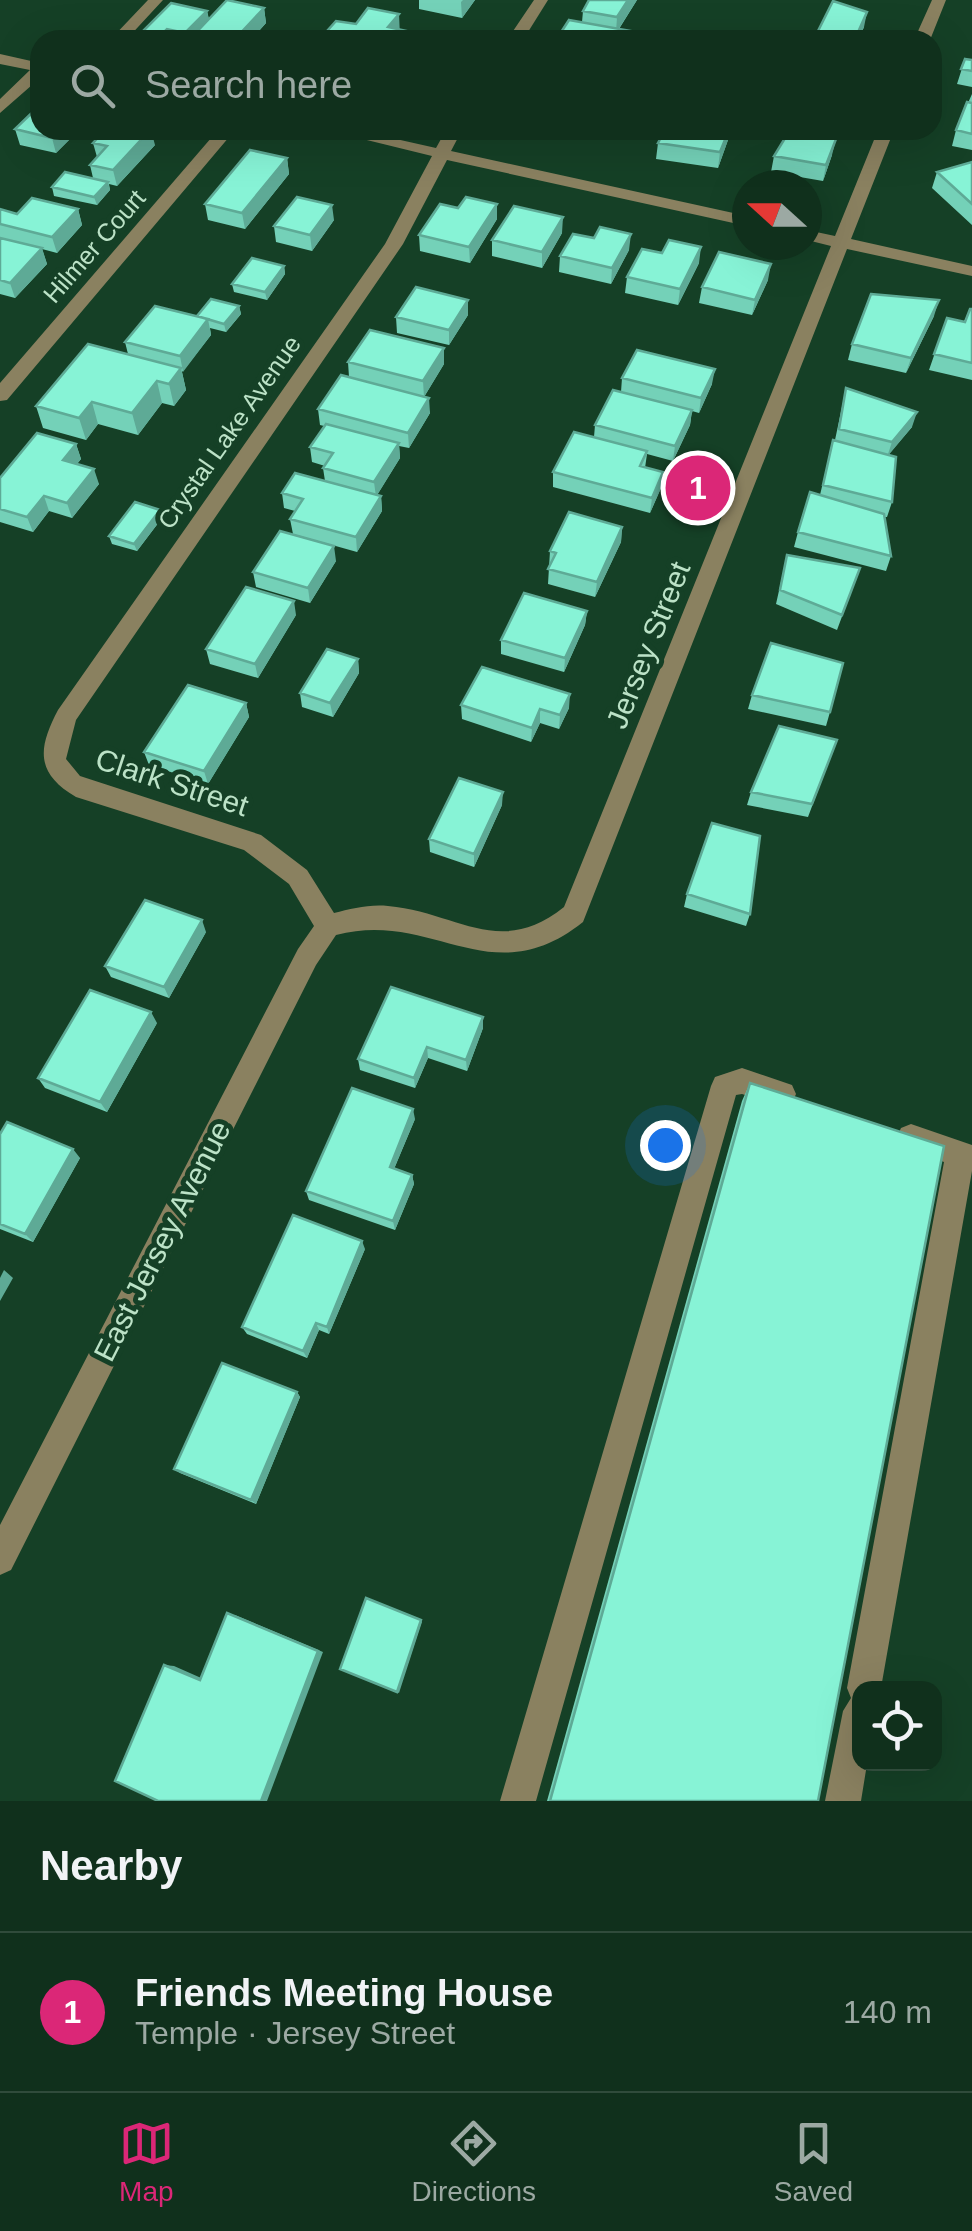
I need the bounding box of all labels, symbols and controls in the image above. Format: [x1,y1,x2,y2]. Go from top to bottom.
search box [30,30,942,140]
icon: search [65,58,120,113]
text: Search here [145,64,352,106]
north arrow [732,170,822,260]
street label: Hilmer Court [37,184,151,308]
street label: Crystal Lake Avenue [152,330,306,534]
pin: 1 [666,450,730,526]
street label: Jersey Street [600,556,697,733]
street label: Clark Street [92,742,253,822]
street label: East Jersey Avenue [87,1116,237,1366]
your location [640,1120,691,1171]
map controls [852,1681,942,1771]
button: locate [852,1681,942,1771]
text: Nearby [40,1842,182,1889]
text: Friends Meeting House [135,1972,553,2014]
text: 1 [64,1994,81,2030]
text: 140 m [843,1994,932,2030]
text: Temple · Jersey Street [135,2015,455,2051]
tab: Map [119,2116,174,2208]
tab: Directions [412,2116,536,2208]
tab: Saved [774,2116,853,2208]

